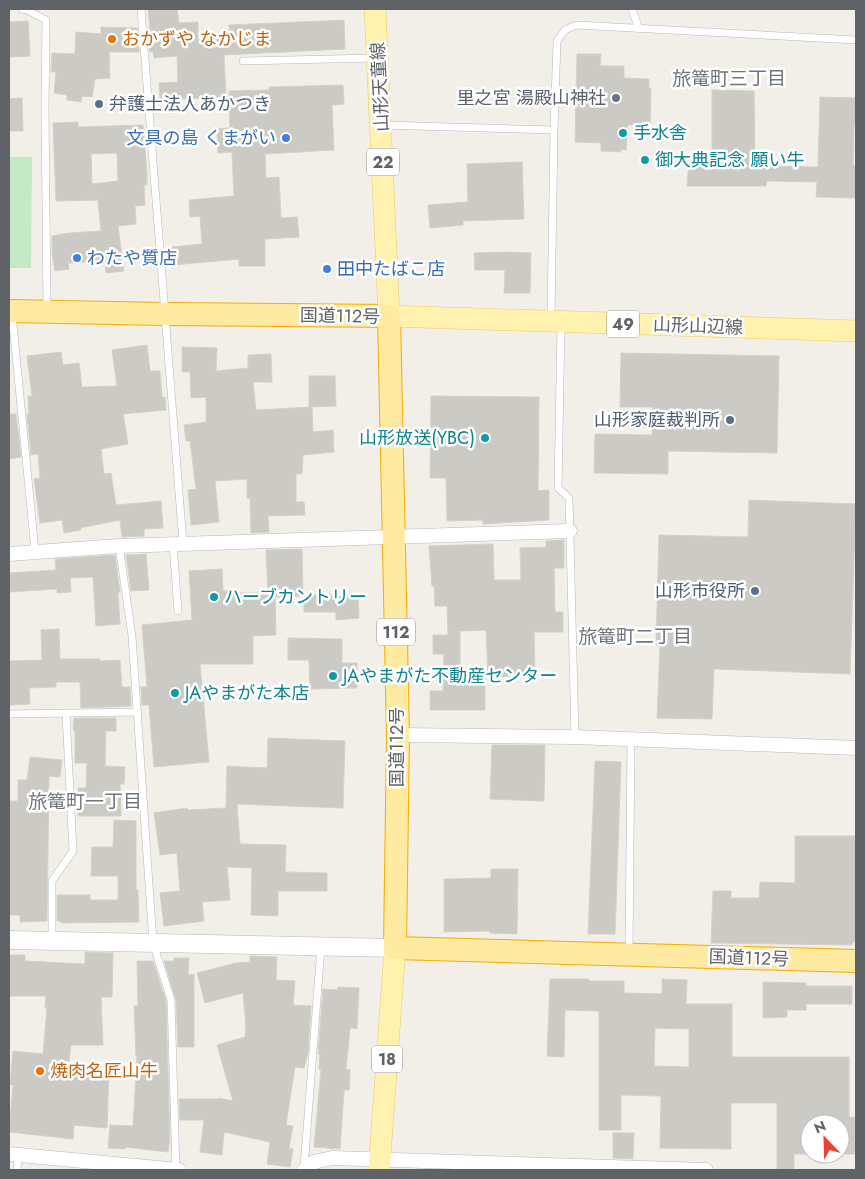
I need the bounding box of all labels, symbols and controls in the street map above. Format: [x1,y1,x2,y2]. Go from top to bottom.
place label: おかずや なかじま [122,26,271,52]
marker: おかずや なかじま [106,33,118,45]
street label: 山形天童線 [365,41,395,133]
district label: 旅篭町三丁目 [672,65,786,92]
place label: 里之宮 湯殿山神社 [457,85,606,111]
place label: 弁護士法人あかつき [109,91,271,117]
marker: 里之宮 湯殿山神社 [610,92,622,104]
marker: 弁護士法人あかつき [93,98,105,110]
place label: 手水舎 [633,120,687,146]
place label: 文具の島 くまがい [127,125,276,151]
marker: 手水舎 [617,127,629,139]
marker: 文具の島 くまがい [280,132,292,144]
place label: 御大典記念 願い牛 [655,147,804,173]
road number: 22 [367,148,399,176]
marker: 御大典記念 願い牛 [639,154,651,166]
place label: わたや質店 [87,245,177,271]
marker: わたや質店 [71,252,83,264]
place label: 田中たばこ店 [337,256,445,282]
marker: 田中たばこ店 [321,263,333,275]
street label: 国道112号 [300,302,380,330]
road number: 49 [607,310,639,338]
street label: 山形山辺線 [653,311,743,341]
place label: 山形家庭裁判所 [594,407,720,433]
marker: 山形家庭裁判所 [724,414,736,426]
place label: 山形放送(YBC) [359,425,475,451]
marker: 山形放送(YBC) [479,432,491,444]
place label: 山形市役所 [655,578,745,604]
place label: ハーブカントリー [224,584,367,610]
marker: 山形市役所 [749,585,761,597]
marker: ハーブカントリー [208,591,220,603]
road number: 112 [377,618,415,646]
district label: 旅篭町二丁目 [578,623,692,650]
place label: JAやまがた不動産センター [341,663,557,689]
marker: JAやまがた不動産センター [327,670,339,682]
place label: JAやまがた本店 [183,680,309,706]
marker: JAやまがた本店 [169,687,181,699]
street label: 国道112号 [384,707,410,787]
district label: 旅篭町一丁目 [28,788,142,815]
street label: 国道112号 [708,944,790,972]
road number: 18 [372,1046,402,1072]
place label: 焼肉名匠山牛 [50,1058,158,1084]
marker: 焼肉名匠山牛 [34,1065,46,1077]
north arrow [800,1114,850,1164]
text: N [811,1116,829,1138]

